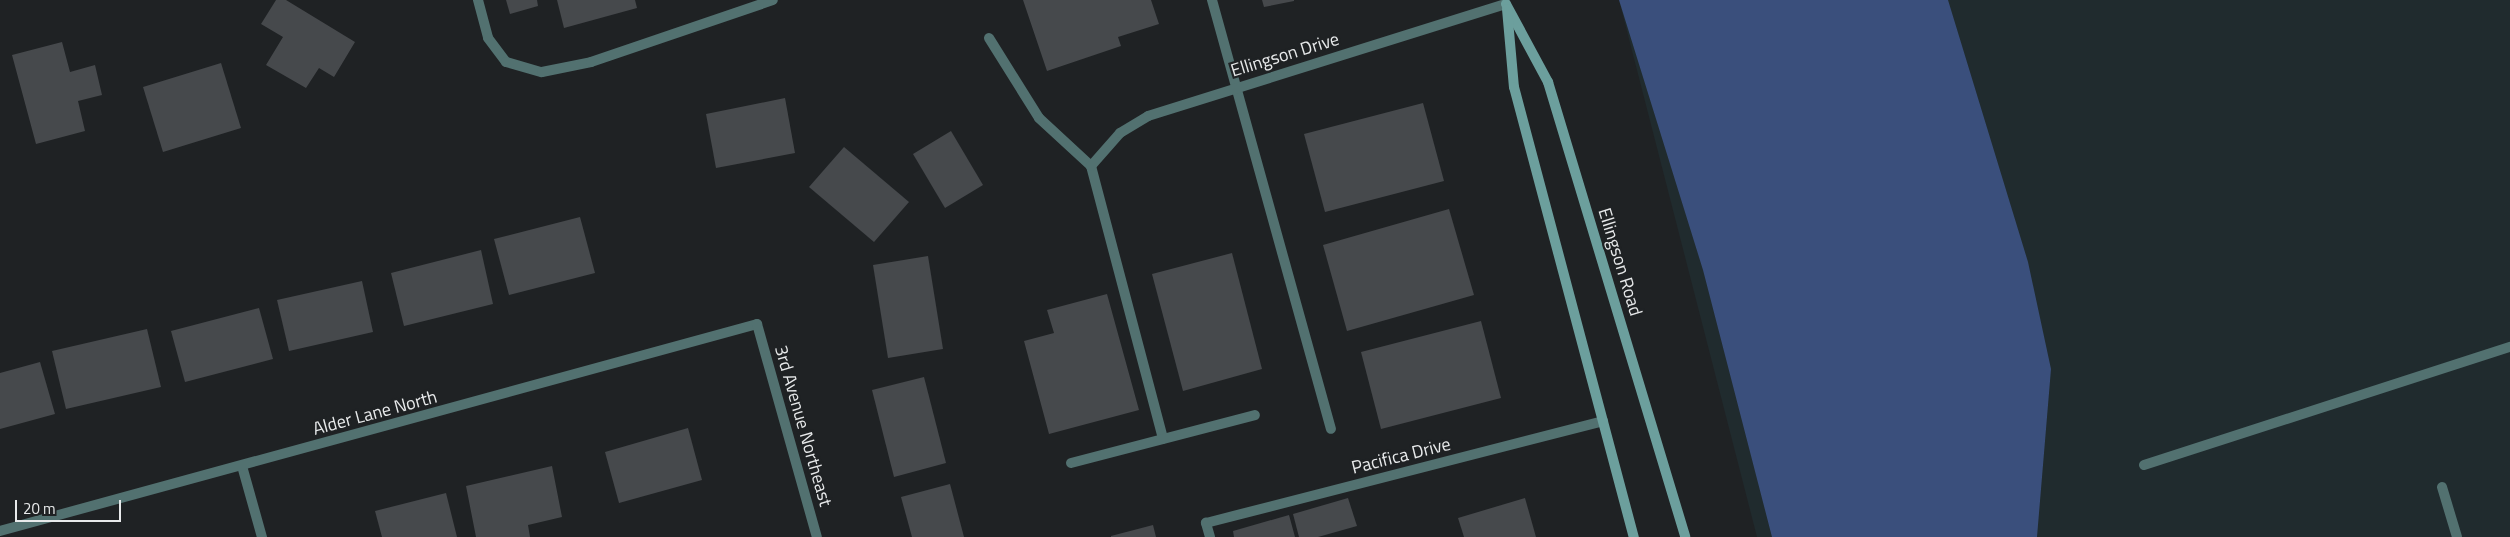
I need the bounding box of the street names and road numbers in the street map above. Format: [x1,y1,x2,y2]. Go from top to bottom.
street label: Ellingson Drive [1228,28,1342,82]
street label: Ellingson Road [1593,205,1647,319]
street label: 3rd Avenue Northeast [770,343,836,509]
street label: Alder Lane North [310,386,440,440]
street label: Pacifica Drive [1349,433,1453,479]

